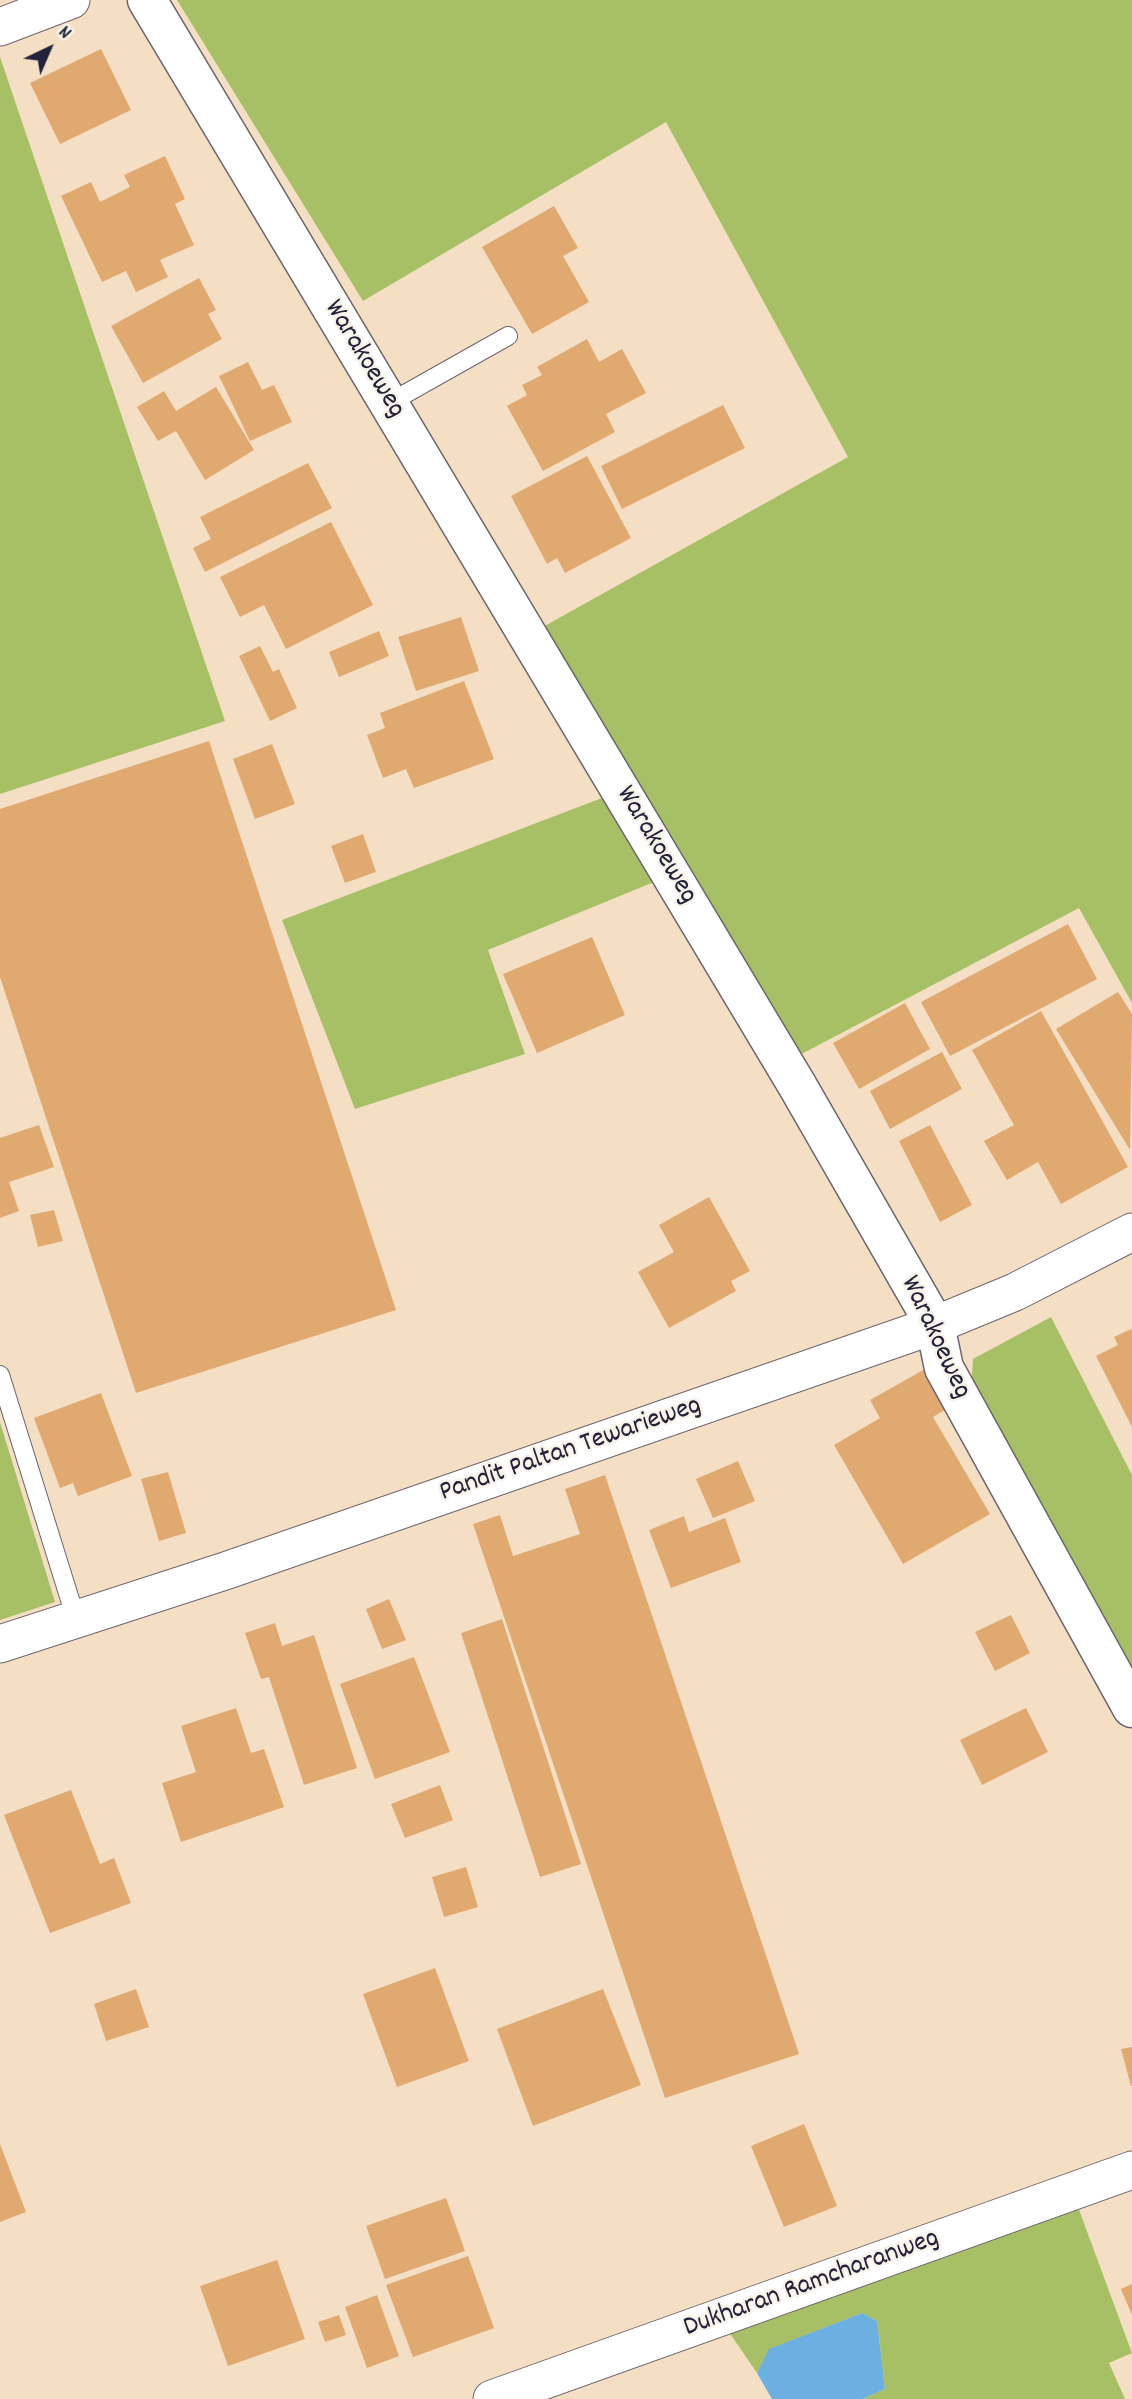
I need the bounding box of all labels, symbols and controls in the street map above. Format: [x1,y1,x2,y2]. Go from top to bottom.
north arrow [14,14,84,84]
text: N [51,21,77,47]
street label: Warakoeweg [315,295,411,425]
street label: Warakoeweg [607,781,703,911]
street label: Warakoeweg [891,1271,977,1405]
street label: Pandit Paltan Tewarieweg [436,1390,706,1512]
street label: Dukharan Ramcharanweg [680,2223,944,2347]

